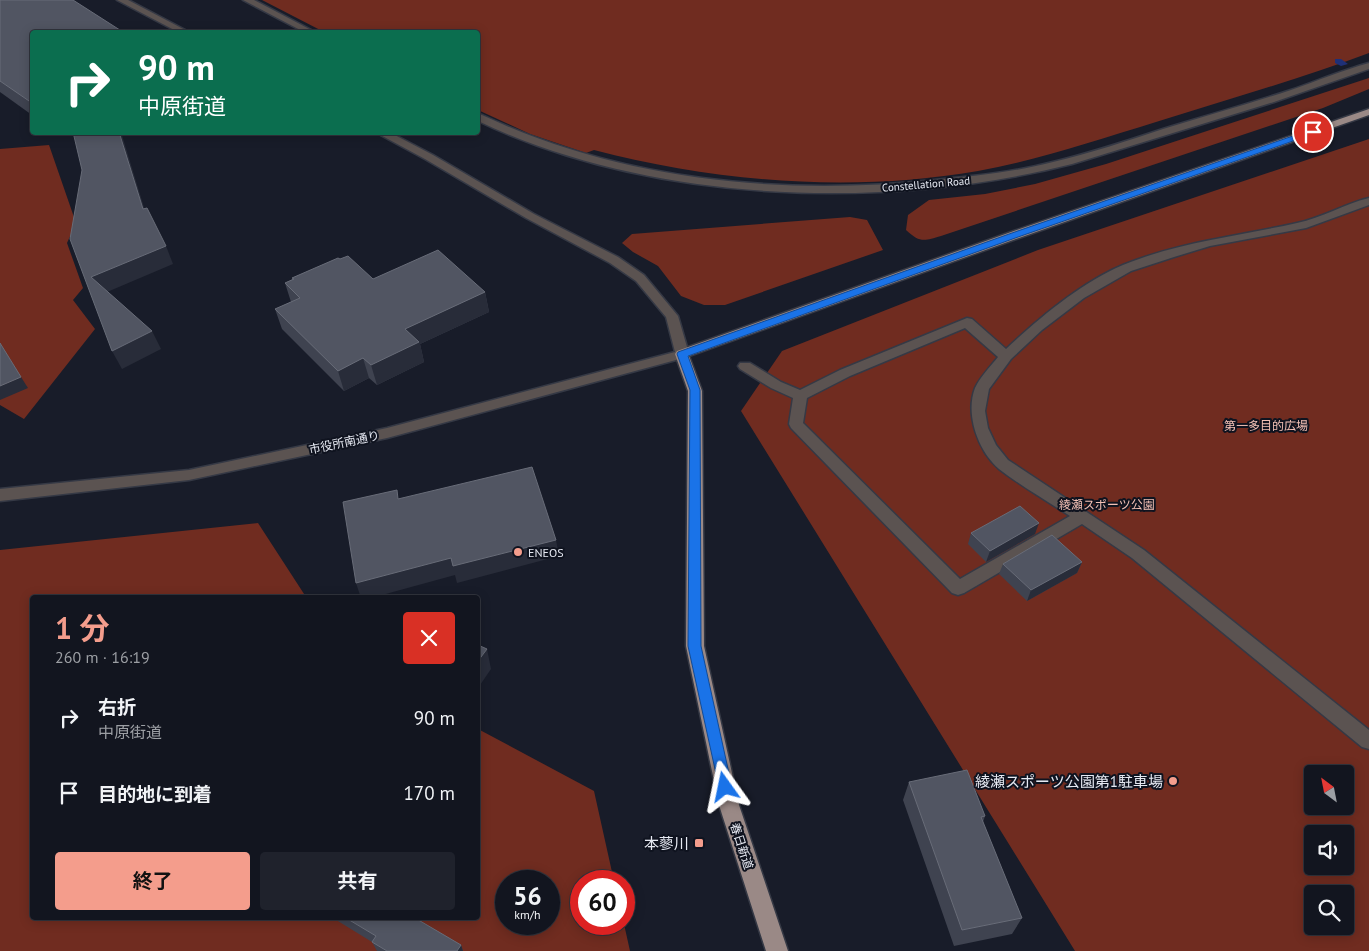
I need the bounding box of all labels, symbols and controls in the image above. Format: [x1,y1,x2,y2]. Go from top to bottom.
text: 90 m [138,44,215,90]
icon: right [55,50,120,115]
text: 中原街道 [138,92,226,120]
pin [1292,111,1334,153]
icon: arrive [1299,118,1327,146]
street label: Constellation Road [881,173,971,195]
park label: 第一多目的広場 [1224,418,1308,433]
street label: 市役所南通り [307,427,381,457]
park label: 綾瀬スポーツ公園 [1059,497,1155,512]
place label: ENEOS [528,545,564,560]
marker: ENEOS [512,546,524,558]
text: 1 分 [55,608,110,647]
button: close [403,612,455,664]
text: 260 m · 16:19 [55,647,150,667]
text: 右折 [98,695,136,719]
icon: right [55,704,83,732]
text: 90 m [414,706,455,730]
text: 中原街道 [98,722,162,742]
position arrow [698,760,750,812]
north arrow [1304,765,1354,815]
map controls [1304,765,1354,935]
place label: 綾瀬スポーツ公園第1駐車場 [975,772,1163,791]
marker: 綾瀬スポーツ公園第1駐車場 [1167,775,1179,787]
icon: arrive [55,779,83,807]
text: 170 m [403,781,455,805]
text: 目的地に到着 [98,782,212,806]
street label: 春日新道 [727,821,757,871]
button: sound [1304,825,1354,875]
place label: 本蓼川 [644,834,689,853]
marker: 本蓼川 [693,837,705,849]
button: 終了 [55,852,250,910]
button: 共有 [260,852,455,910]
speed limit sign: 60 [570,870,635,935]
text: 56 [513,880,542,912]
button: search [1304,885,1354,935]
text: km/h [514,907,541,922]

